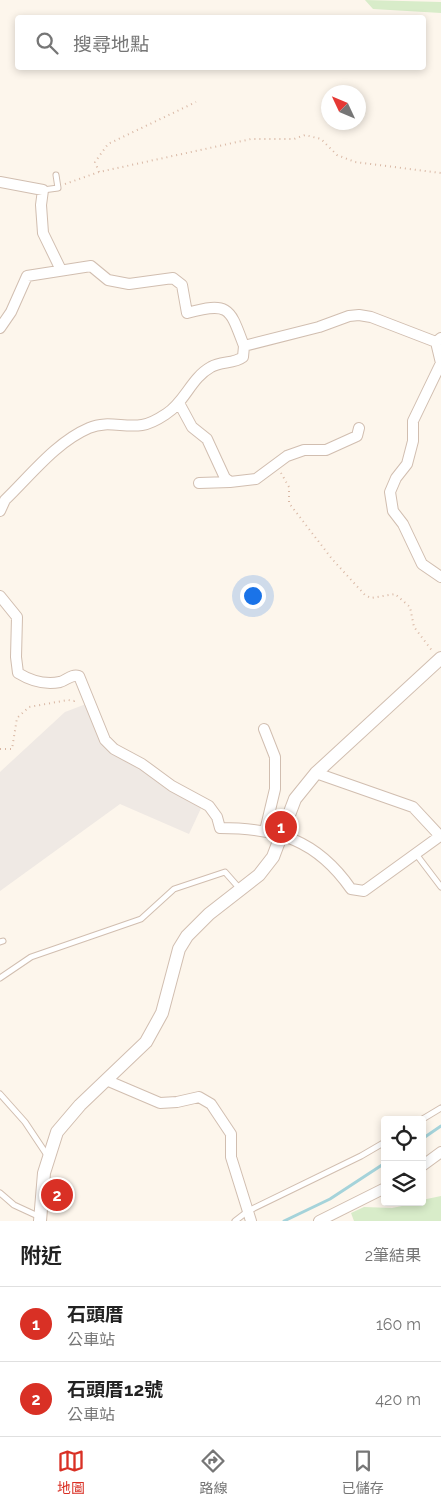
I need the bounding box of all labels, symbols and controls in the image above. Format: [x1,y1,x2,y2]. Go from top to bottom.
search box [15,15,426,70]
icon: search [33,29,61,57]
text: 搜尋地點 [73,33,149,55]
north arrow [321,85,366,130]
your location [240,583,266,609]
pin: 1 [265,808,297,846]
map controls [381,1116,426,1206]
button: locate [381,1116,426,1161]
button: layers [381,1161,426,1206]
pin: 2 [41,1176,73,1214]
text: 附近 [20,1243,62,1268]
text: 2筆結果 [365,1246,421,1265]
text: 石頭厝 [67,1303,124,1325]
text: 1 [32,1315,40,1334]
text: 160 m [376,1315,421,1334]
text: 公車站 [67,1330,115,1349]
text: 石頭厝12號 [67,1378,163,1400]
text: 2 [31,1390,41,1409]
text: 420 m [375,1390,421,1409]
text: 公車站 [67,1405,115,1424]
tab: 地圖 [57,1447,85,1497]
tab: 路線 [199,1447,227,1497]
tab: 已儲存 [342,1447,384,1497]

